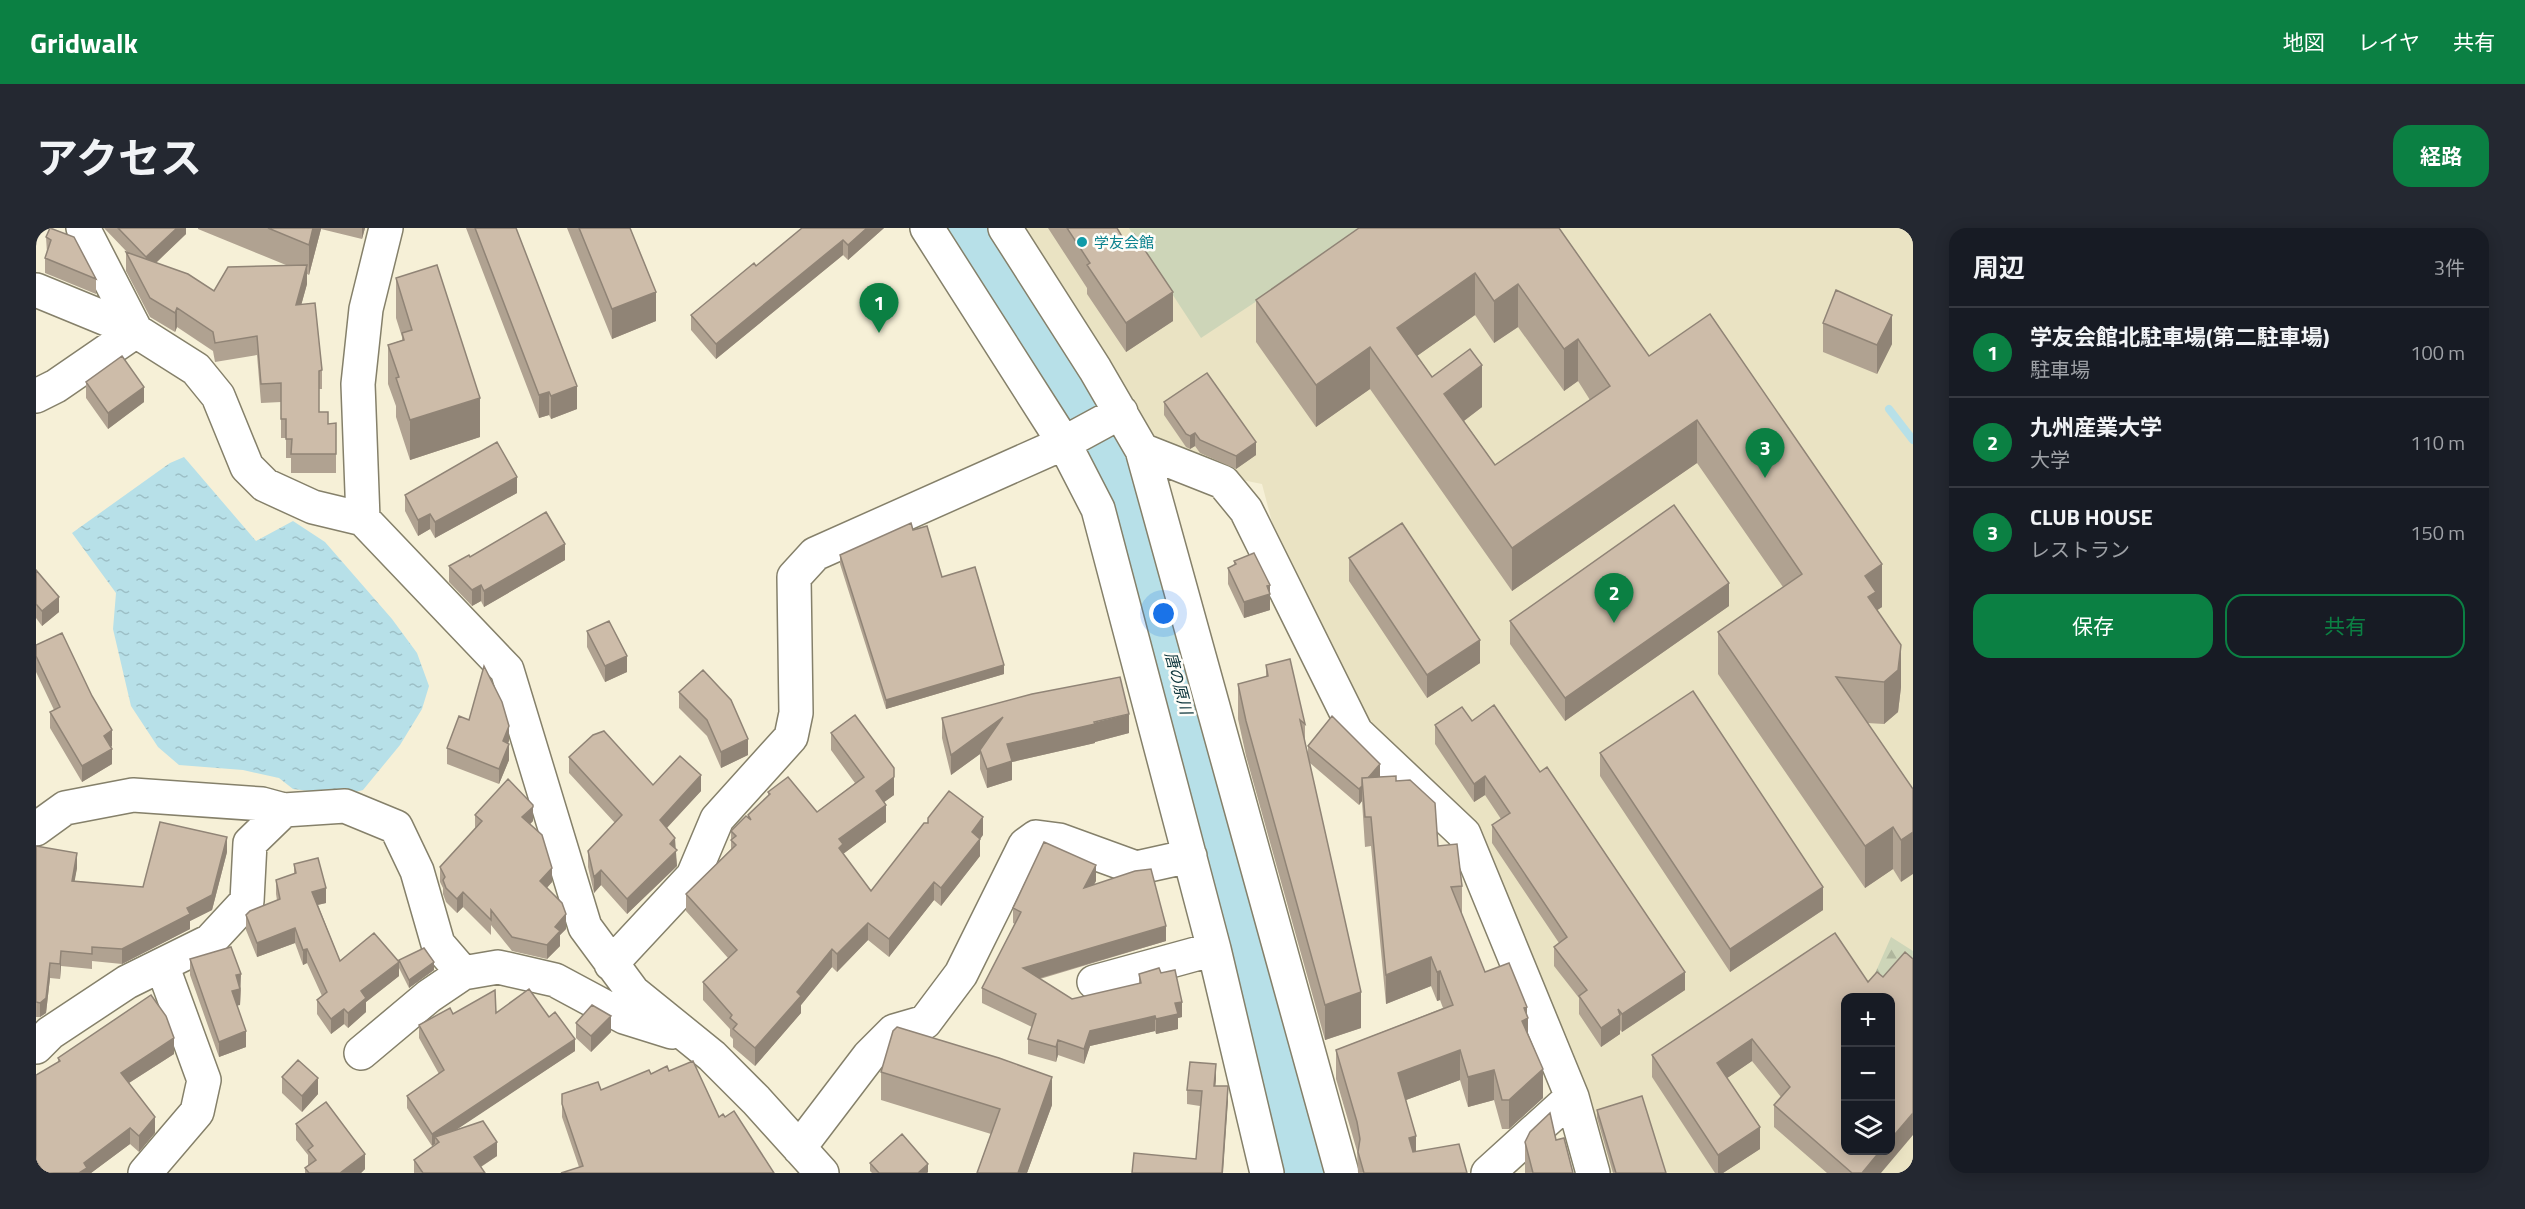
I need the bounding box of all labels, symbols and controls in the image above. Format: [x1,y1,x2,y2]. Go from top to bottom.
text: Gridwalk [30,21,138,64]
text: 地図 [2283,26,2325,58]
text: レイヤ [2358,26,2420,58]
text: 共有 [2453,26,2495,58]
text: アクセス [36,125,202,189]
button: 経路 [2393,125,2489,187]
place label: 学友会館 [1094,231,1154,254]
marker: 学友会館 [1075,235,1089,249]
text: 周辺 [1973,248,2025,287]
text: 3件 [2434,252,2465,283]
pin: 1 [860,284,898,333]
text: 学友会館北駐車場(第二駐車場) [2030,320,2330,354]
text: 1 [1987,337,1998,368]
text: 100 m [2410,337,2465,368]
text: 駐車場 [2030,354,2090,385]
text: 九州産業大学 [2030,410,2162,444]
text: 2 [1987,427,1998,458]
text: 110 m [2410,427,2465,458]
pin: 3 [1746,428,1784,478]
text: 大学 [2030,444,2070,475]
text: CLUB HOUSE [2030,500,2153,534]
text: 3 [1987,517,1998,548]
text: 150 m [2410,517,2465,548]
text: レストラン [2030,534,2130,565]
pin: 2 [1594,574,1634,623]
button: 保存 [1973,594,2213,658]
button: 共有 [2225,594,2465,658]
your location [1149,599,1178,628]
water label: 唐の原川 [1159,649,1199,719]
map controls [1841,993,1895,1155]
button: + [1841,993,1895,1047]
button: − [1841,1047,1895,1101]
button: layers [1841,1101,1895,1155]

